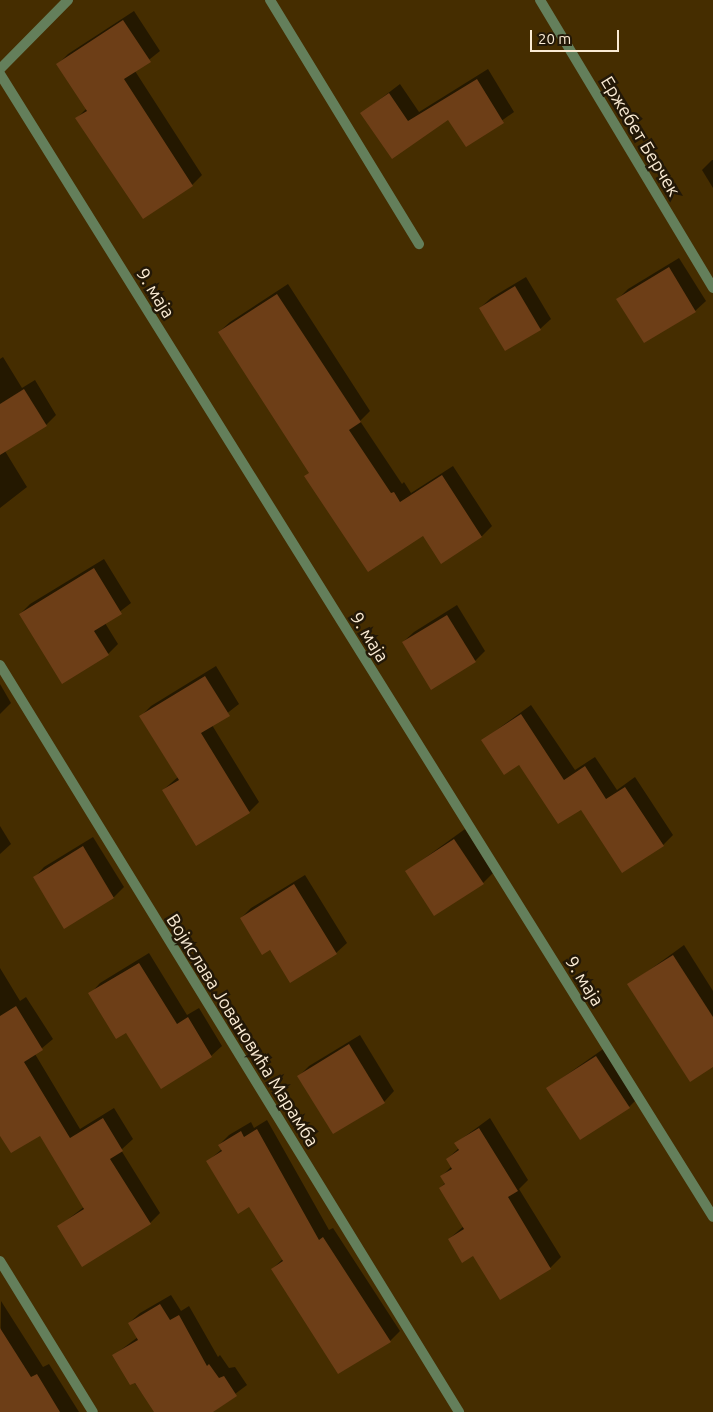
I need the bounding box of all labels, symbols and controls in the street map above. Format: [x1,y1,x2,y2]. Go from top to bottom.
scale bar [533,20,622,52]
text: 20 m [538,30,571,47]
street label: Ержебет Берчек [597,72,685,200]
street label: 9. маја [132,264,180,322]
street label: 9. маја [346,608,394,666]
street label: Војислава Јовановића Марамба [162,910,324,1150]
street label: 9. маја [561,952,609,1010]

